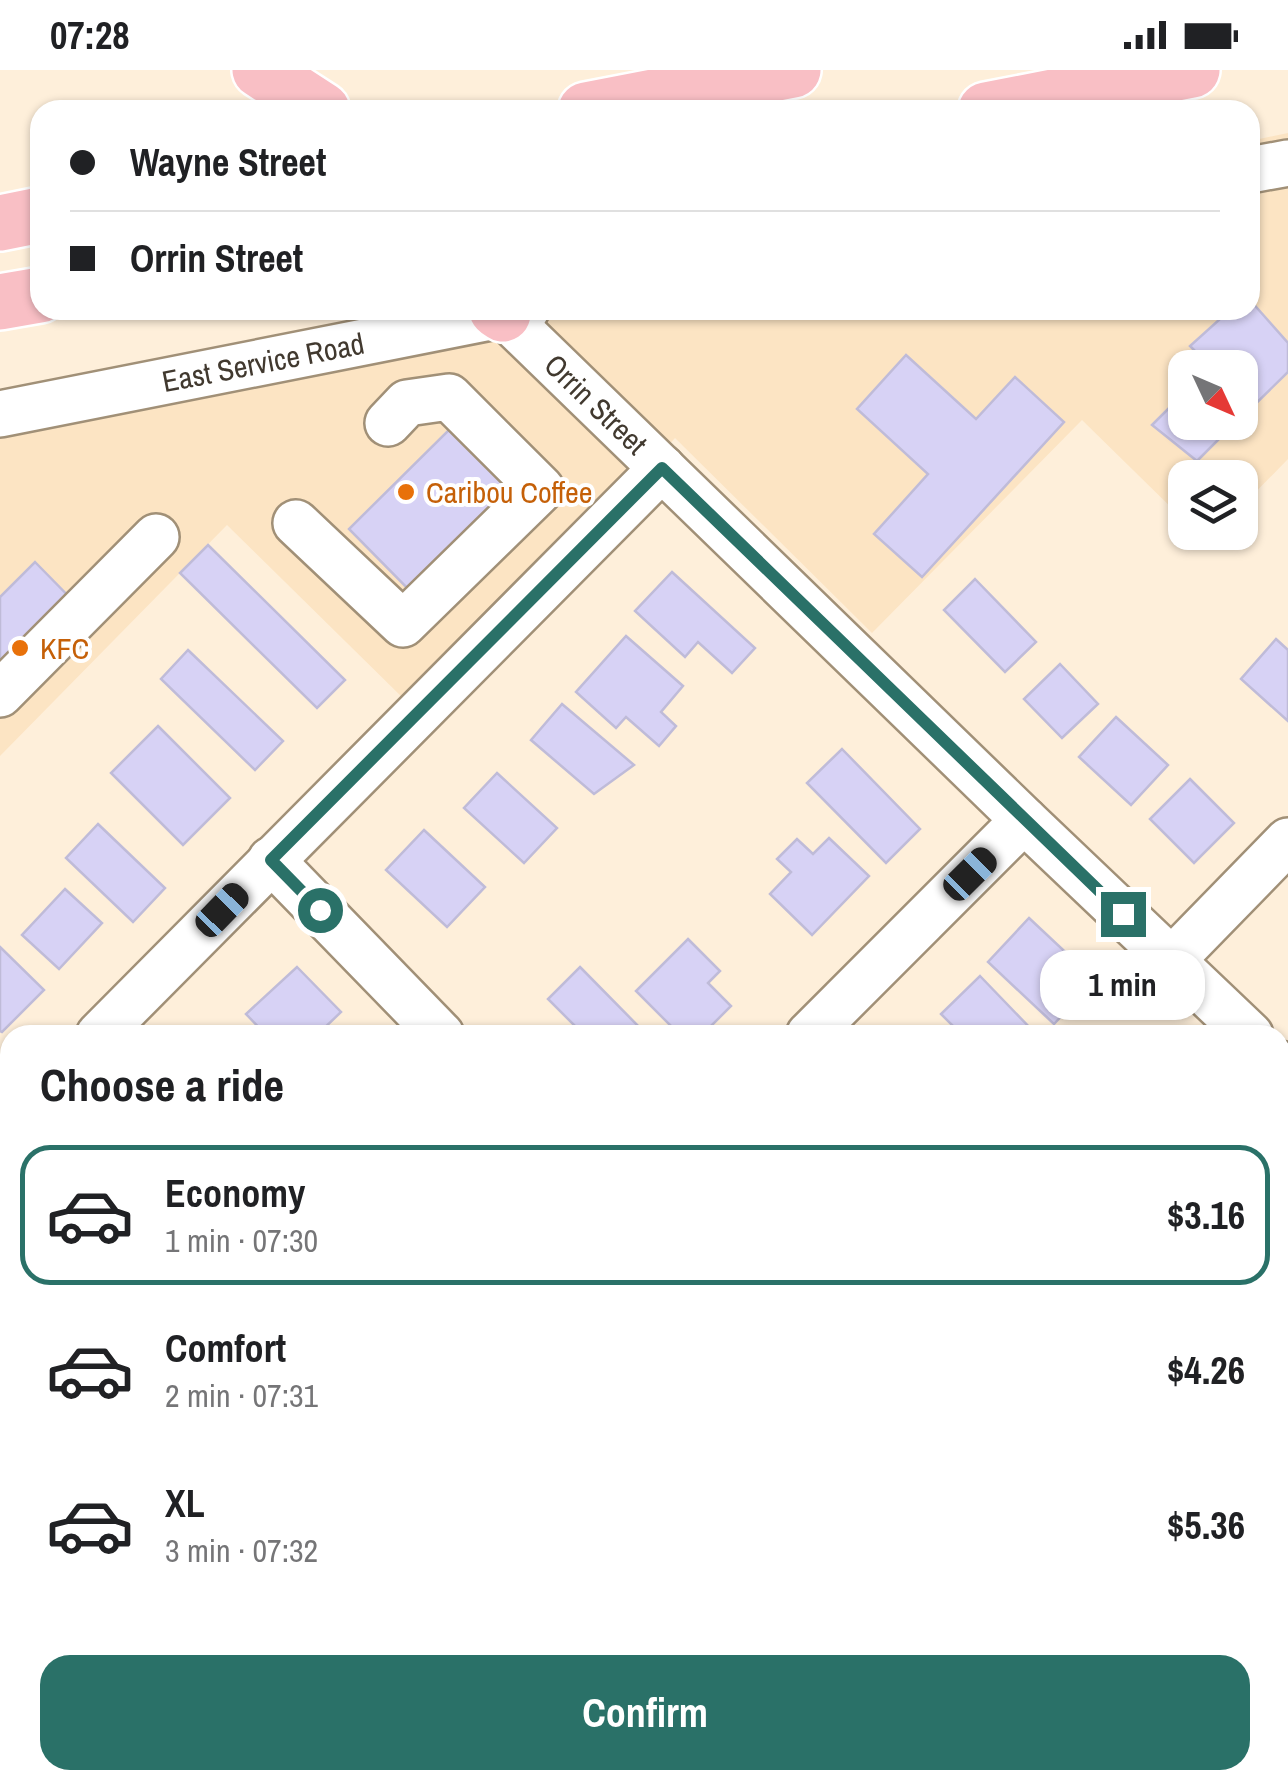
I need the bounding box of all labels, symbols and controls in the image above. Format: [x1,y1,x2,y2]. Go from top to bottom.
text: 07:28 [50,10,130,61]
text: Wayne Street [130,137,326,188]
text: Orrin Street [130,233,303,284]
street label: East Service Road [159,323,367,401]
street label: Orrin Street [536,345,656,463]
north arrow [1168,350,1258,440]
map controls [1168,350,1258,550]
button: layers [1168,460,1258,550]
place label: Caribou Coffee [426,472,592,512]
marker: Caribou Coffee [395,481,417,503]
place label: KFC [40,628,89,668]
marker: KFC [9,637,31,659]
car [938,842,1002,906]
car [190,878,254,942]
route start [298,888,343,933]
route end [1101,892,1146,937]
callout: 1 min [1040,949,1206,1019]
text: 1 min [1088,963,1157,1006]
text: Choose a ride [40,1054,284,1115]
text: Economy [165,1168,305,1219]
icon: car [45,1170,135,1260]
text: $3.16 [1167,1190,1245,1241]
text: 1 min · 07:30 [165,1219,318,1262]
text: Comfort [165,1323,286,1374]
icon: car [45,1325,135,1415]
text: $4.26 [1167,1345,1245,1396]
text: 2 min · 07:31 [165,1374,318,1417]
text: XL [165,1478,205,1529]
icon: car [45,1480,135,1570]
text: $5.36 [1167,1500,1245,1551]
text: 3 min · 07:32 [165,1529,318,1572]
button: Confirm [40,1655,1250,1770]

